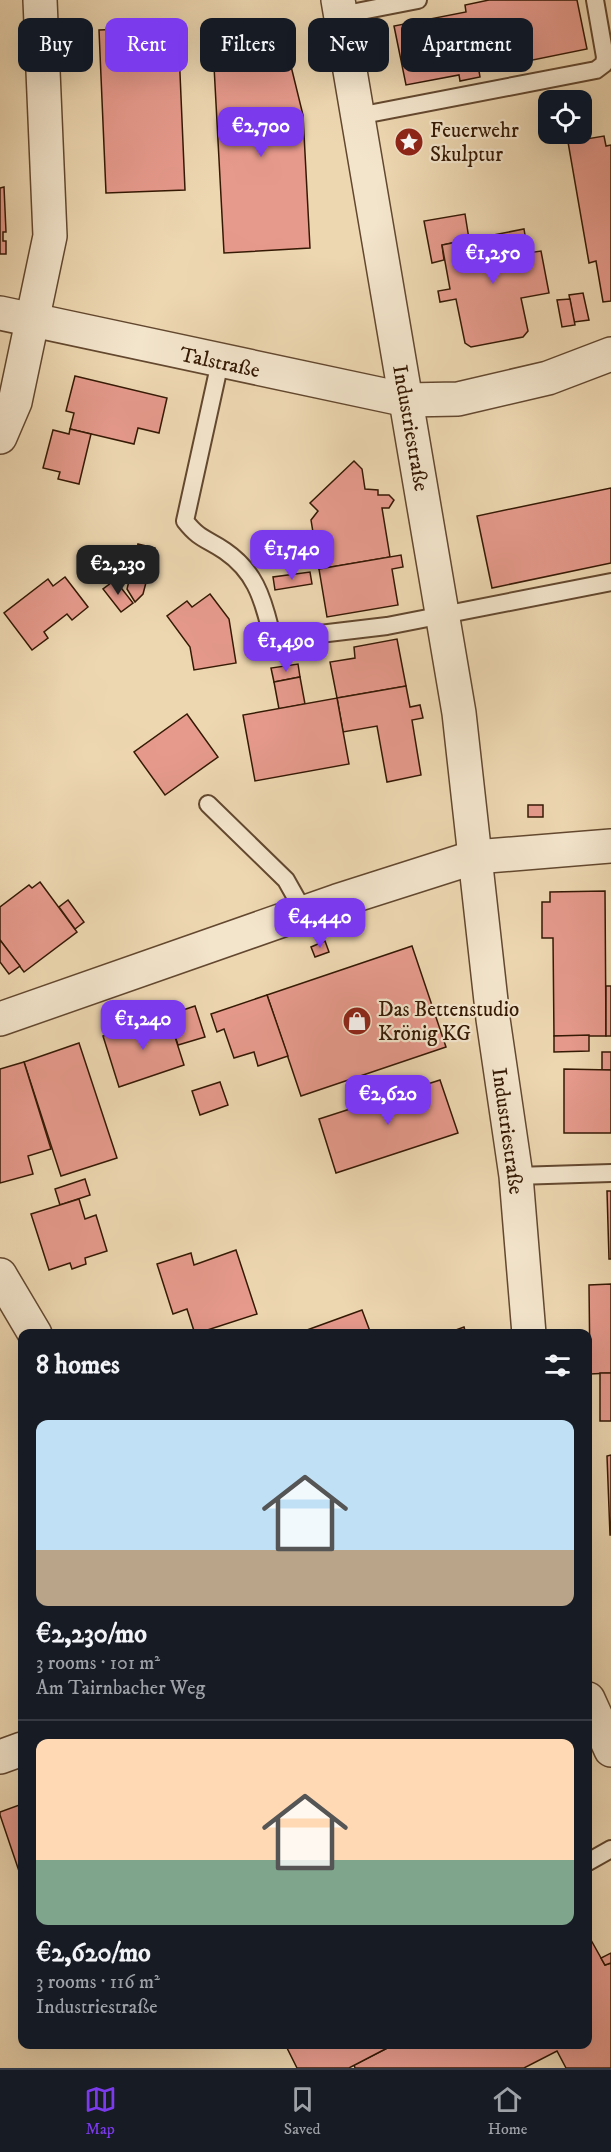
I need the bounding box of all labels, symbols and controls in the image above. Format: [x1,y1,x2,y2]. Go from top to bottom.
chip: Buy [18,18,93,72]
chip: Rent [105,18,188,72]
chip: Filters [200,18,296,72]
chip: New [308,18,389,72]
chip: Apartment [401,18,533,72]
map controls [538,90,592,144]
button: locate [538,90,592,144]
pin: €2,700 [212,107,310,158]
text: €2,700 [232,114,290,139]
place label: Feuerwehr Skulptur [430,118,519,168]
place icon: Feuerwehr Skulptur [393,126,425,158]
pin: €1,250 [444,234,542,285]
text: €1,250 [466,241,520,266]
street label: Talstraße [177,342,262,384]
street label: Industriestraße [386,363,434,494]
pin: €1,740 [243,530,341,581]
text: €1,740 [264,537,320,562]
pin: €2,230 [69,545,167,596]
text: €2,230 [90,552,146,577]
pin: €1,490 [237,622,335,673]
text: €1,490 [257,629,315,654]
pin: €4,440 [271,898,369,949]
text: €4,440 [288,905,352,930]
place label: Das Bettenstudio Krönig KG [378,997,519,1047]
pin: €1,240 [94,1000,192,1051]
shop icon: Das Bettenstudio Krönig KG [341,1005,373,1037]
text: €1,240 [115,1007,171,1032]
street label: Industriestraße [485,1066,529,1196]
pin: €2,620 [339,1075,437,1126]
text: €2,620 [359,1082,417,1107]
text: 8 homes [36,1349,120,1382]
icon: filters [541,1349,574,1382]
icon: home [251,1459,359,1567]
text: €2,230/mo [36,1618,147,1651]
text: 3 rooms · 101 m² [36,1651,160,1676]
text: Am Tairnbacher Weg [36,1676,205,1701]
icon: home [251,1778,359,1886]
text: €2,620/mo [36,1937,151,1970]
text: 3 rooms · 116 m² [36,1970,160,1995]
text: Industriestraße [36,1995,158,2020]
tab: Map [84,2083,117,2139]
tab: Saved [284,2083,321,2139]
tab: Home [488,2083,527,2139]

